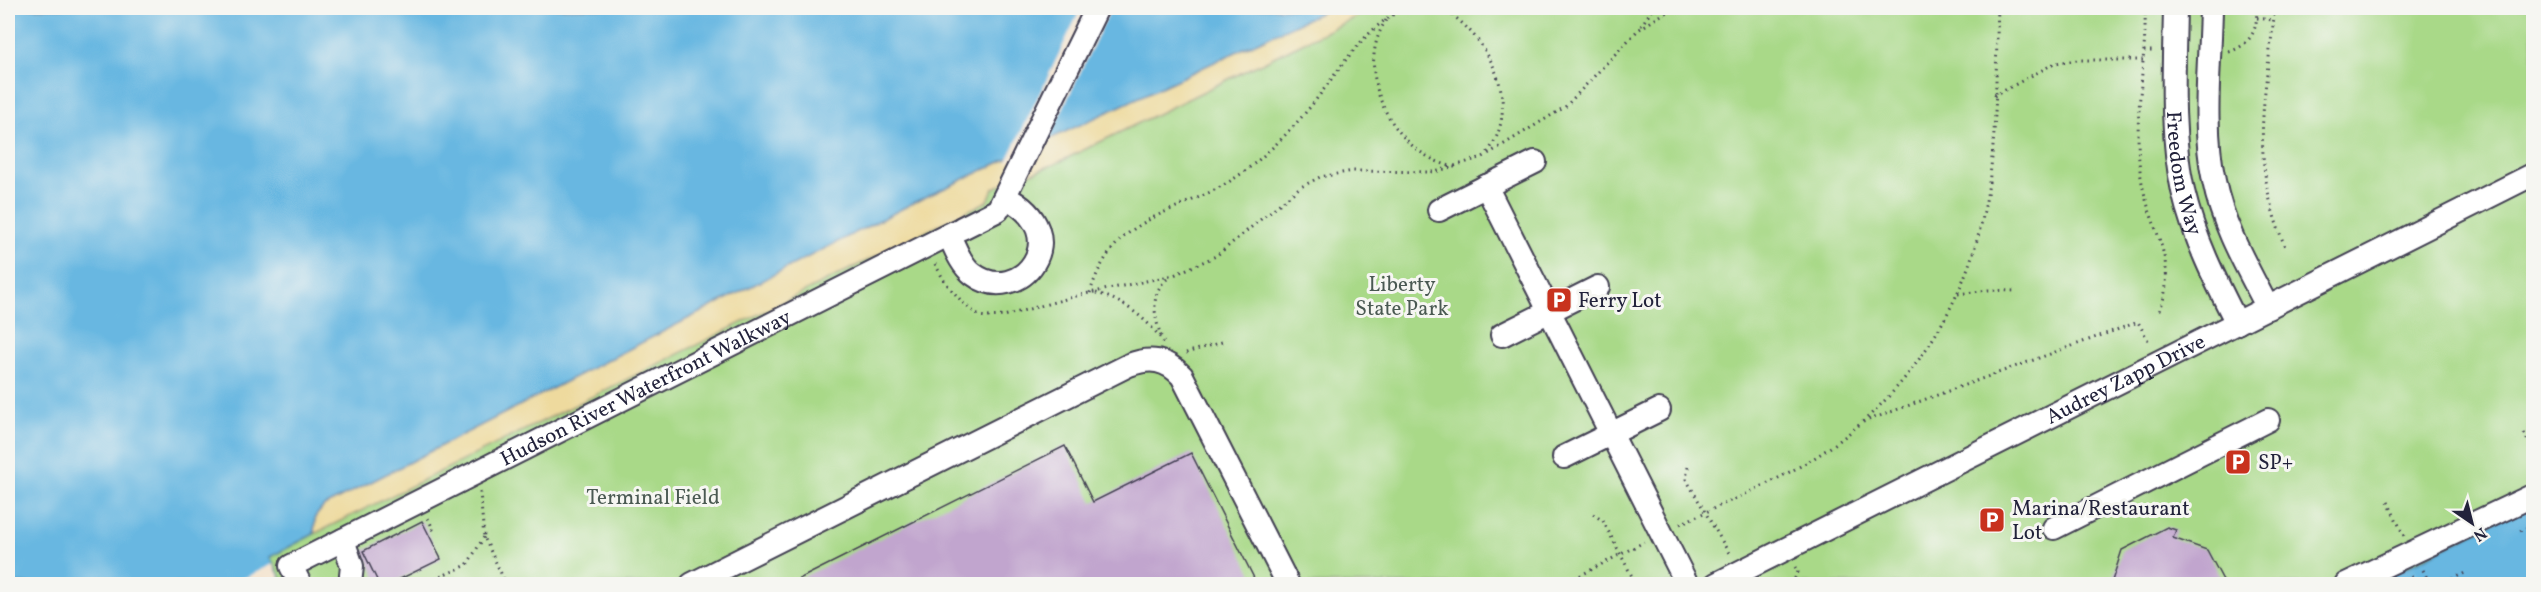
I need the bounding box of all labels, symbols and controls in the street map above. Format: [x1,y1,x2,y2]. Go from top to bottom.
street label: Freedom Way [2158,111,2209,240]
park label: Liberty State Park [1355,271,1449,324]
parking icon: Ferry Lot [1544,285,1574,315]
place label: Ferry Lot [1578,287,1662,316]
street label: Hudson River Waterfront Walkway [496,303,797,474]
street label: Audrey Zapp Drive [2041,328,2211,432]
parking icon: SP+ [2223,447,2253,477]
place label: SP+ [2258,449,2293,478]
park label: Terminal Field [586,484,720,513]
north arrow [2442,493,2502,553]
place label: Marina/Restaurant Lot [2012,495,2190,548]
parking icon: Marina/Restaurant Lot [1977,505,2007,535]
text: N [2468,521,2491,546]

